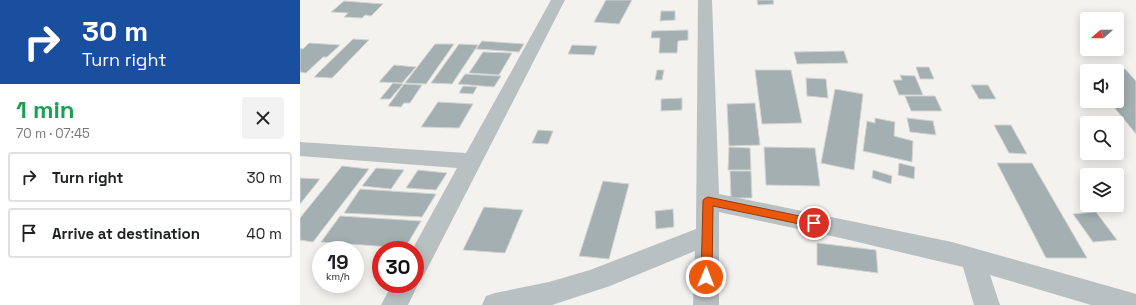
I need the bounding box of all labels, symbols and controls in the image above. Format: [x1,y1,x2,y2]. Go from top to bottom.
north arrow [1080,12,1124,56]
map controls [1080,12,1124,212]
text: 30 m [82,13,148,49]
icon: right [16,16,68,68]
text: Turn right [82,48,166,71]
button: sound [1080,64,1124,108]
text: 1 min [16,94,75,125]
button: close [242,97,284,139]
button: search [1080,116,1124,160]
text: 70 m · 07:45 [16,125,90,142]
icon: right [18,166,40,188]
text: Turn right [52,168,123,187]
text: 30 m [247,168,282,187]
button: layers [1080,168,1124,212]
pin [797,206,831,240]
icon: arrive [803,212,825,234]
icon: arrive [18,222,40,244]
text: Arrive at destination [52,224,200,243]
text: 40 m [246,224,282,243]
speed limit sign: 30 [372,241,424,293]
text: 19 [327,249,349,275]
position arrow [685,256,727,298]
text: km/h [326,270,350,283]

